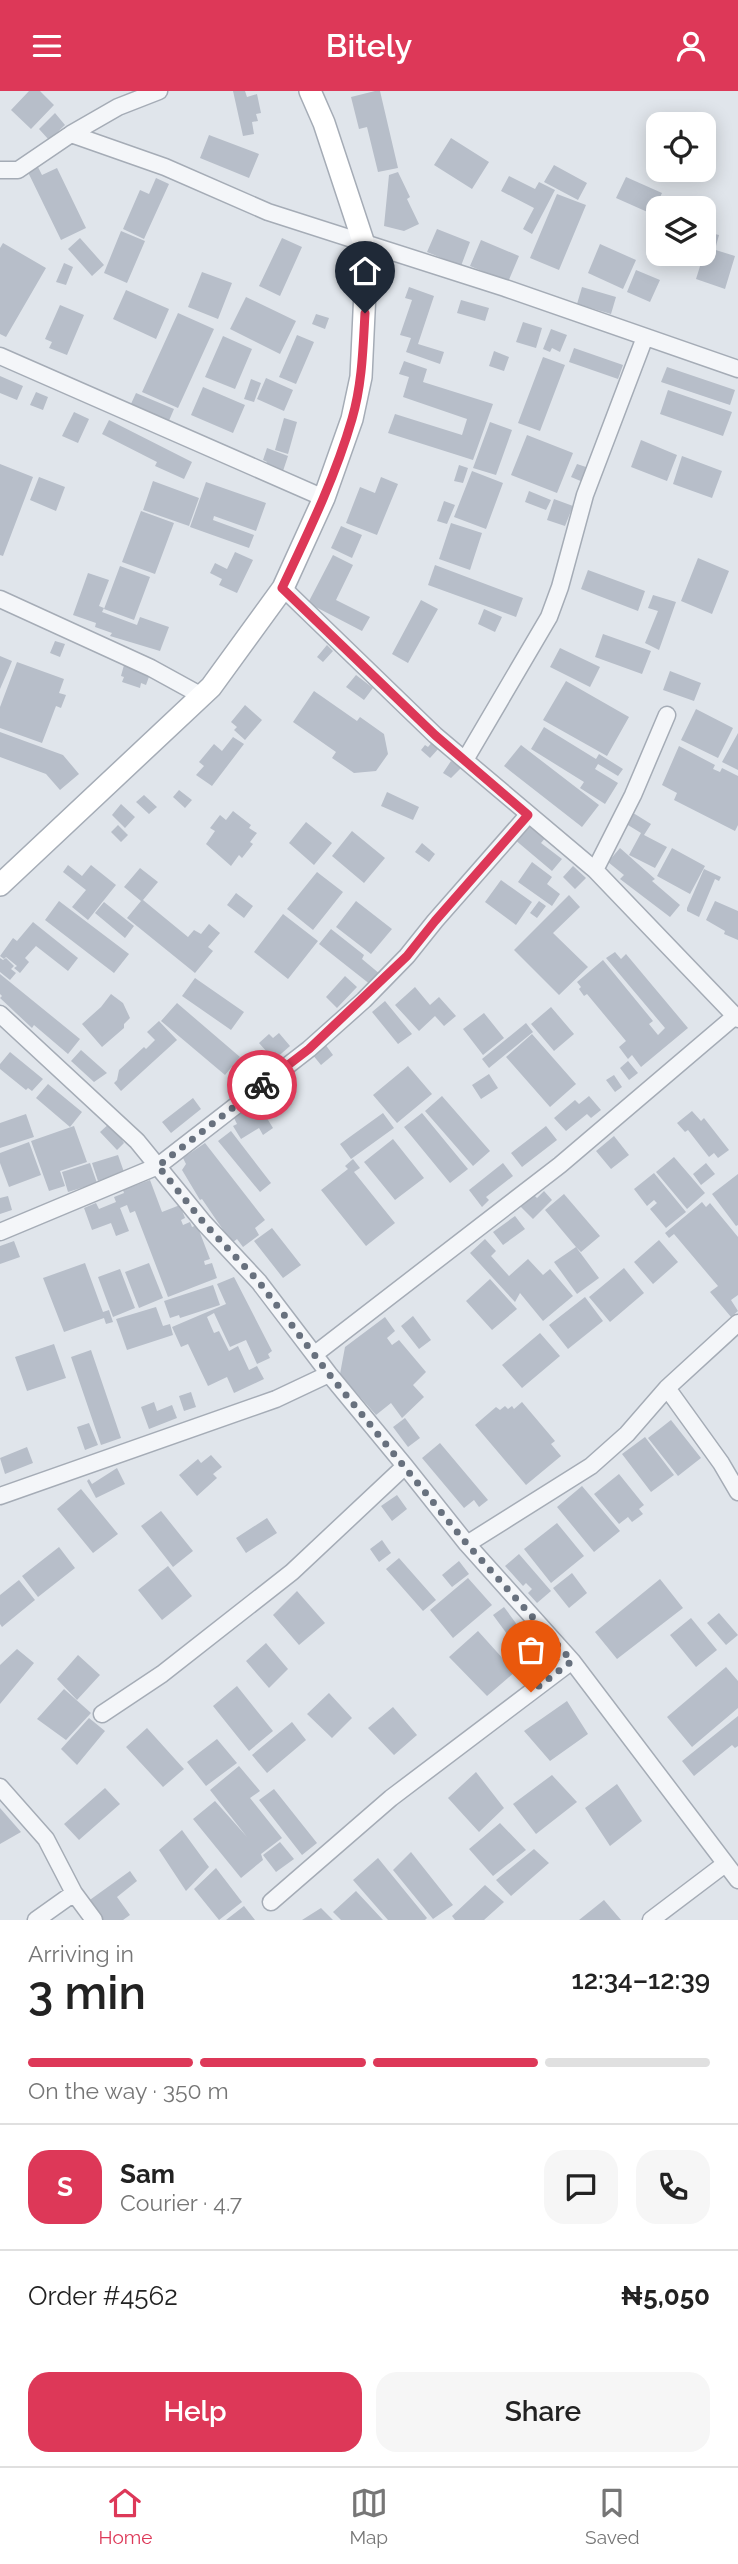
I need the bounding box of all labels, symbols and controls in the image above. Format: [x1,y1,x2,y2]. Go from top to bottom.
icon: menu [28,27,66,65]
text: Bitely [326,27,412,64]
icon: person [672,27,710,65]
map controls [646,112,716,266]
button: locate [646,112,716,182]
button: layers [646,196,716,266]
pin [335,241,395,313]
icon: home [346,252,384,290]
courier [227,1050,297,1120]
icon: bike [243,1066,281,1104]
pin [501,1620,561,1692]
icon: bag [512,1631,550,1669]
text: Arriving in [28,1940,134,1967]
text: 12:34–12:39 [571,1965,710,1995]
text: 3 min [28,1966,146,2020]
text: On the way · 350 m [28,2077,229,2104]
button: chat [544,2150,618,2224]
button: phone [636,2150,710,2224]
text: Sam [120,2159,175,2189]
text: S [57,2172,73,2202]
text: Courier · 4.7 [120,2189,242,2216]
text: Order #4562 [28,2281,178,2311]
text: ₦5,050 [621,2281,710,2311]
button: Help [28,2372,362,2452]
button: Share [376,2372,710,2452]
tab: Home [99,2484,152,2548]
tab: Map [349,2484,388,2548]
tab: Saved [585,2484,639,2548]

